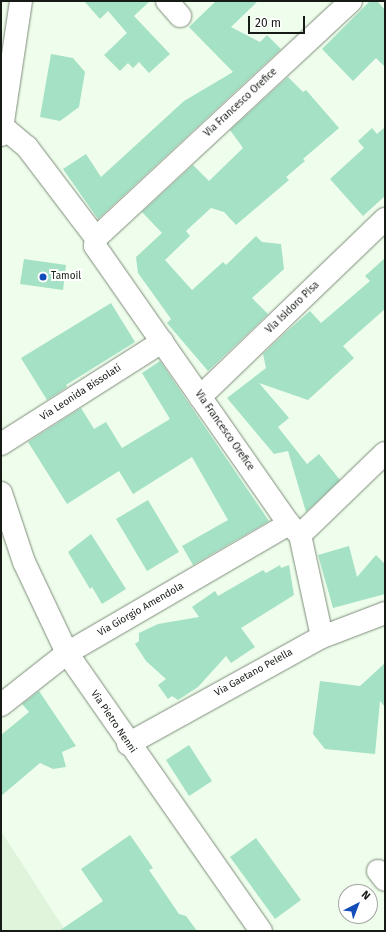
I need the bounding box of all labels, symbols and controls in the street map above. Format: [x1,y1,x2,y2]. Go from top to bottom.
scale bar [250,8,307,34]
text: 20 m [255,16,281,30]
street label: Via Francesco Orefice [202,66,280,140]
place label: Tamoil [51,271,81,283]
marker: Tamoil [38,272,48,282]
street label: Via Isidoro Pisa [264,280,322,336]
street label: Via Leonida Bissolati [38,362,124,424]
street label: Via Francesco Orefice [192,389,256,473]
street label: Via Giorgio Amendola [96,580,186,640]
street label: Via Gaetano Pelella [213,647,295,699]
street label: Via Pietro Nenni [88,688,138,756]
north arrow [338,884,378,924]
text: N [359,888,373,903]

